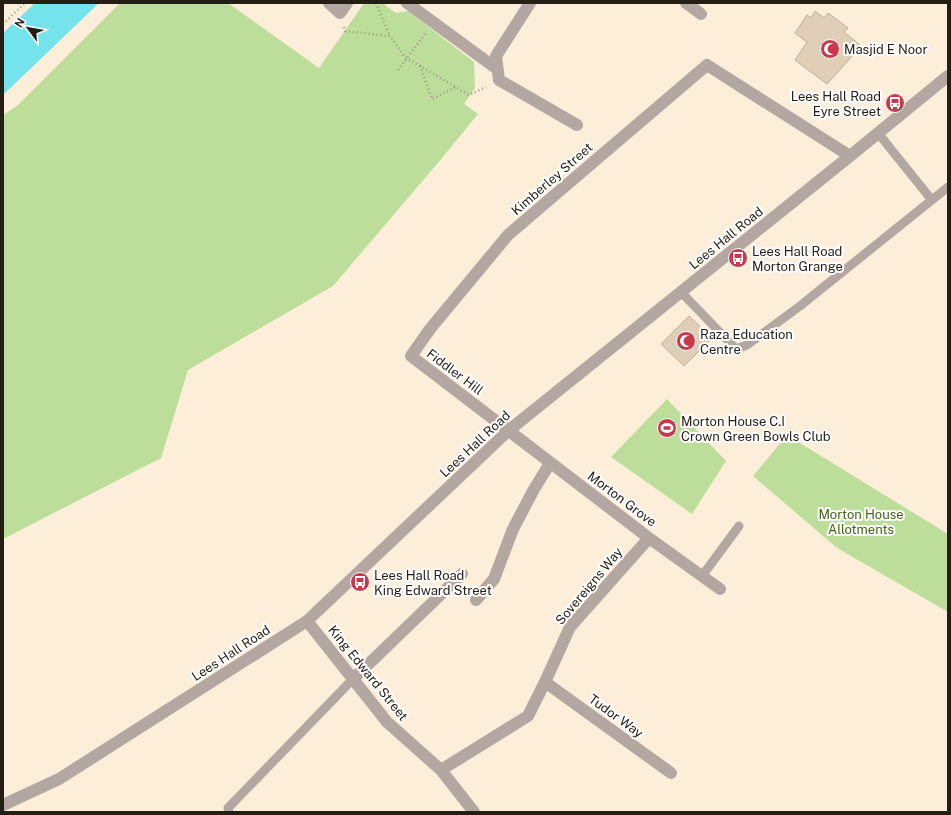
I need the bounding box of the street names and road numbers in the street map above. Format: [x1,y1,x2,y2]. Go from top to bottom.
street label: Kimberley Street [508,140,596,218]
street label: Lees Hall Road [686,204,766,272]
street label: Fiddler Hill [424,346,486,398]
street label: Lees Hall Road [437,408,513,480]
street label: Morton Grove [585,468,659,530]
street label: Sovereigns Way [552,544,626,628]
street label: Lees Hall Road [189,622,273,684]
street label: King Edward Street [325,623,411,723]
street label: Tudor Way [586,691,646,741]

